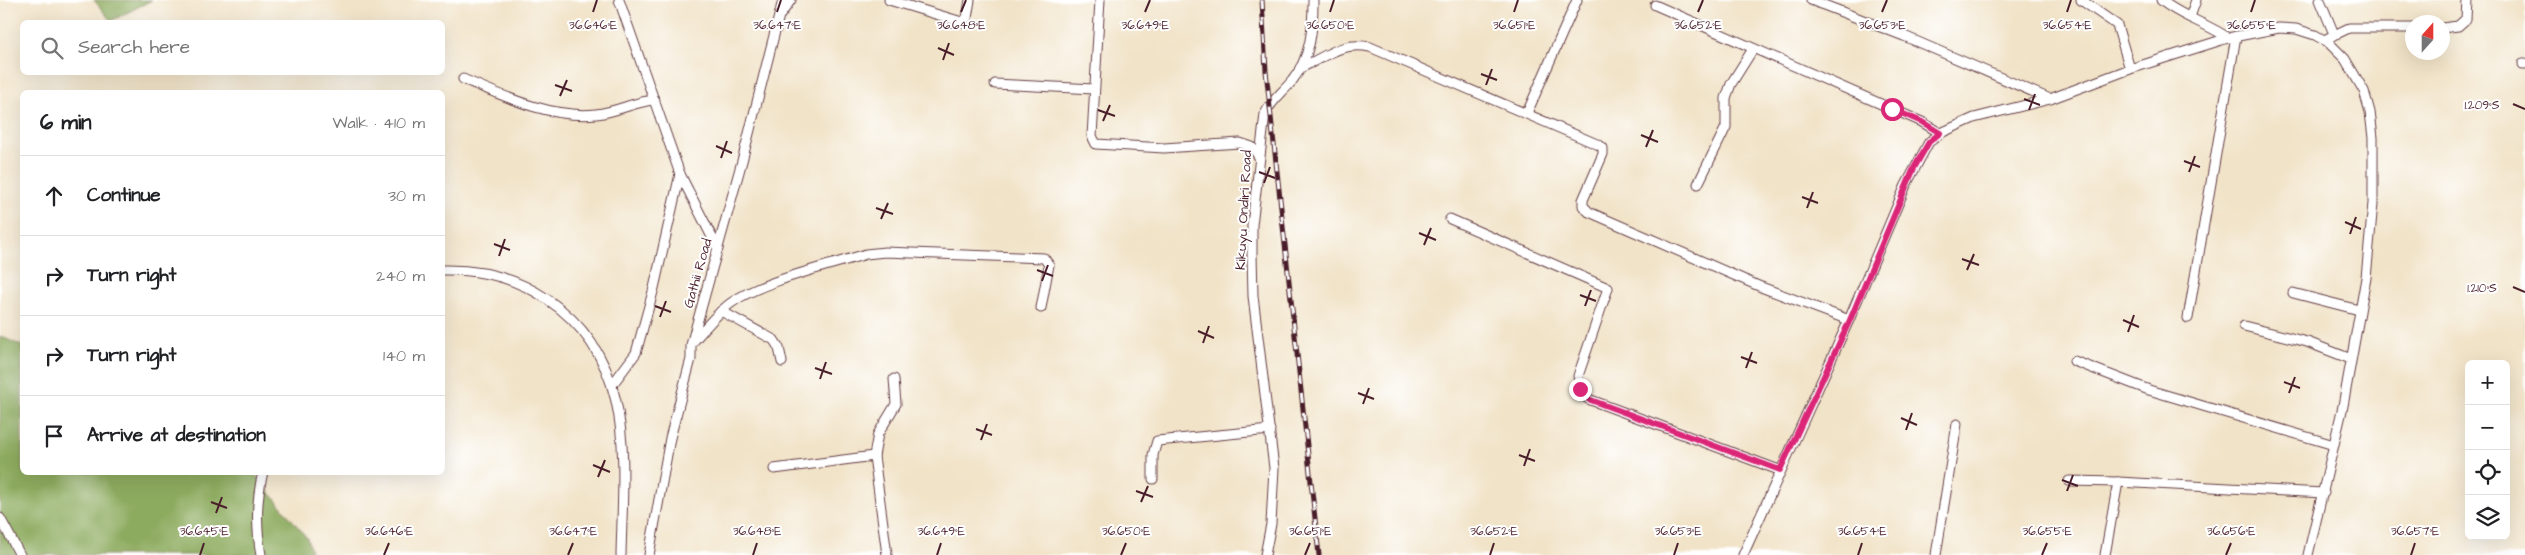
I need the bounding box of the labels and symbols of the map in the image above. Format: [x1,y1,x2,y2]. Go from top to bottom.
north arrow [2405,15,2450,60]
text: 36.646°E [569,17,617,34]
text: 36.647°E [753,17,801,34]
text: 36.648°E [937,17,985,34]
text: 36.649°E [1121,17,1169,34]
text: 36.650°E [1306,17,1354,34]
text: 36.651°E [1493,17,1535,34]
text: 36.652°E [1674,17,1722,34]
text: 36.653°E [1858,17,1906,34]
text: 36.654°E [2042,17,2092,34]
text: 36.655°E [2226,17,2276,34]
text: 1.209°S [2465,97,2500,114]
route start [1881,98,1904,121]
street label: Kikuyu Ondiri Road [1231,150,1257,270]
street label: Gathii Road [679,236,717,310]
text: 1.210°S [2467,280,2497,297]
route end [1569,378,1592,401]
text: 36.645°E [179,523,229,540]
text: 36.646°E [365,523,413,540]
text: 36.647°E [549,523,597,540]
text: 36.648°E [733,523,781,540]
text: 36.649°E [917,523,965,540]
text: 36.650°E [1102,523,1150,540]
text: 36.651°E [1289,523,1331,540]
text: 36.652°E [1470,523,1518,540]
text: 36.653°E [1654,523,1702,540]
text: 36.654°E [1837,523,1887,540]
text: 36.655°E [2022,523,2072,540]
text: 36.656°E [2207,523,2255,540]
text: 36.657°E [2391,523,2439,540]

